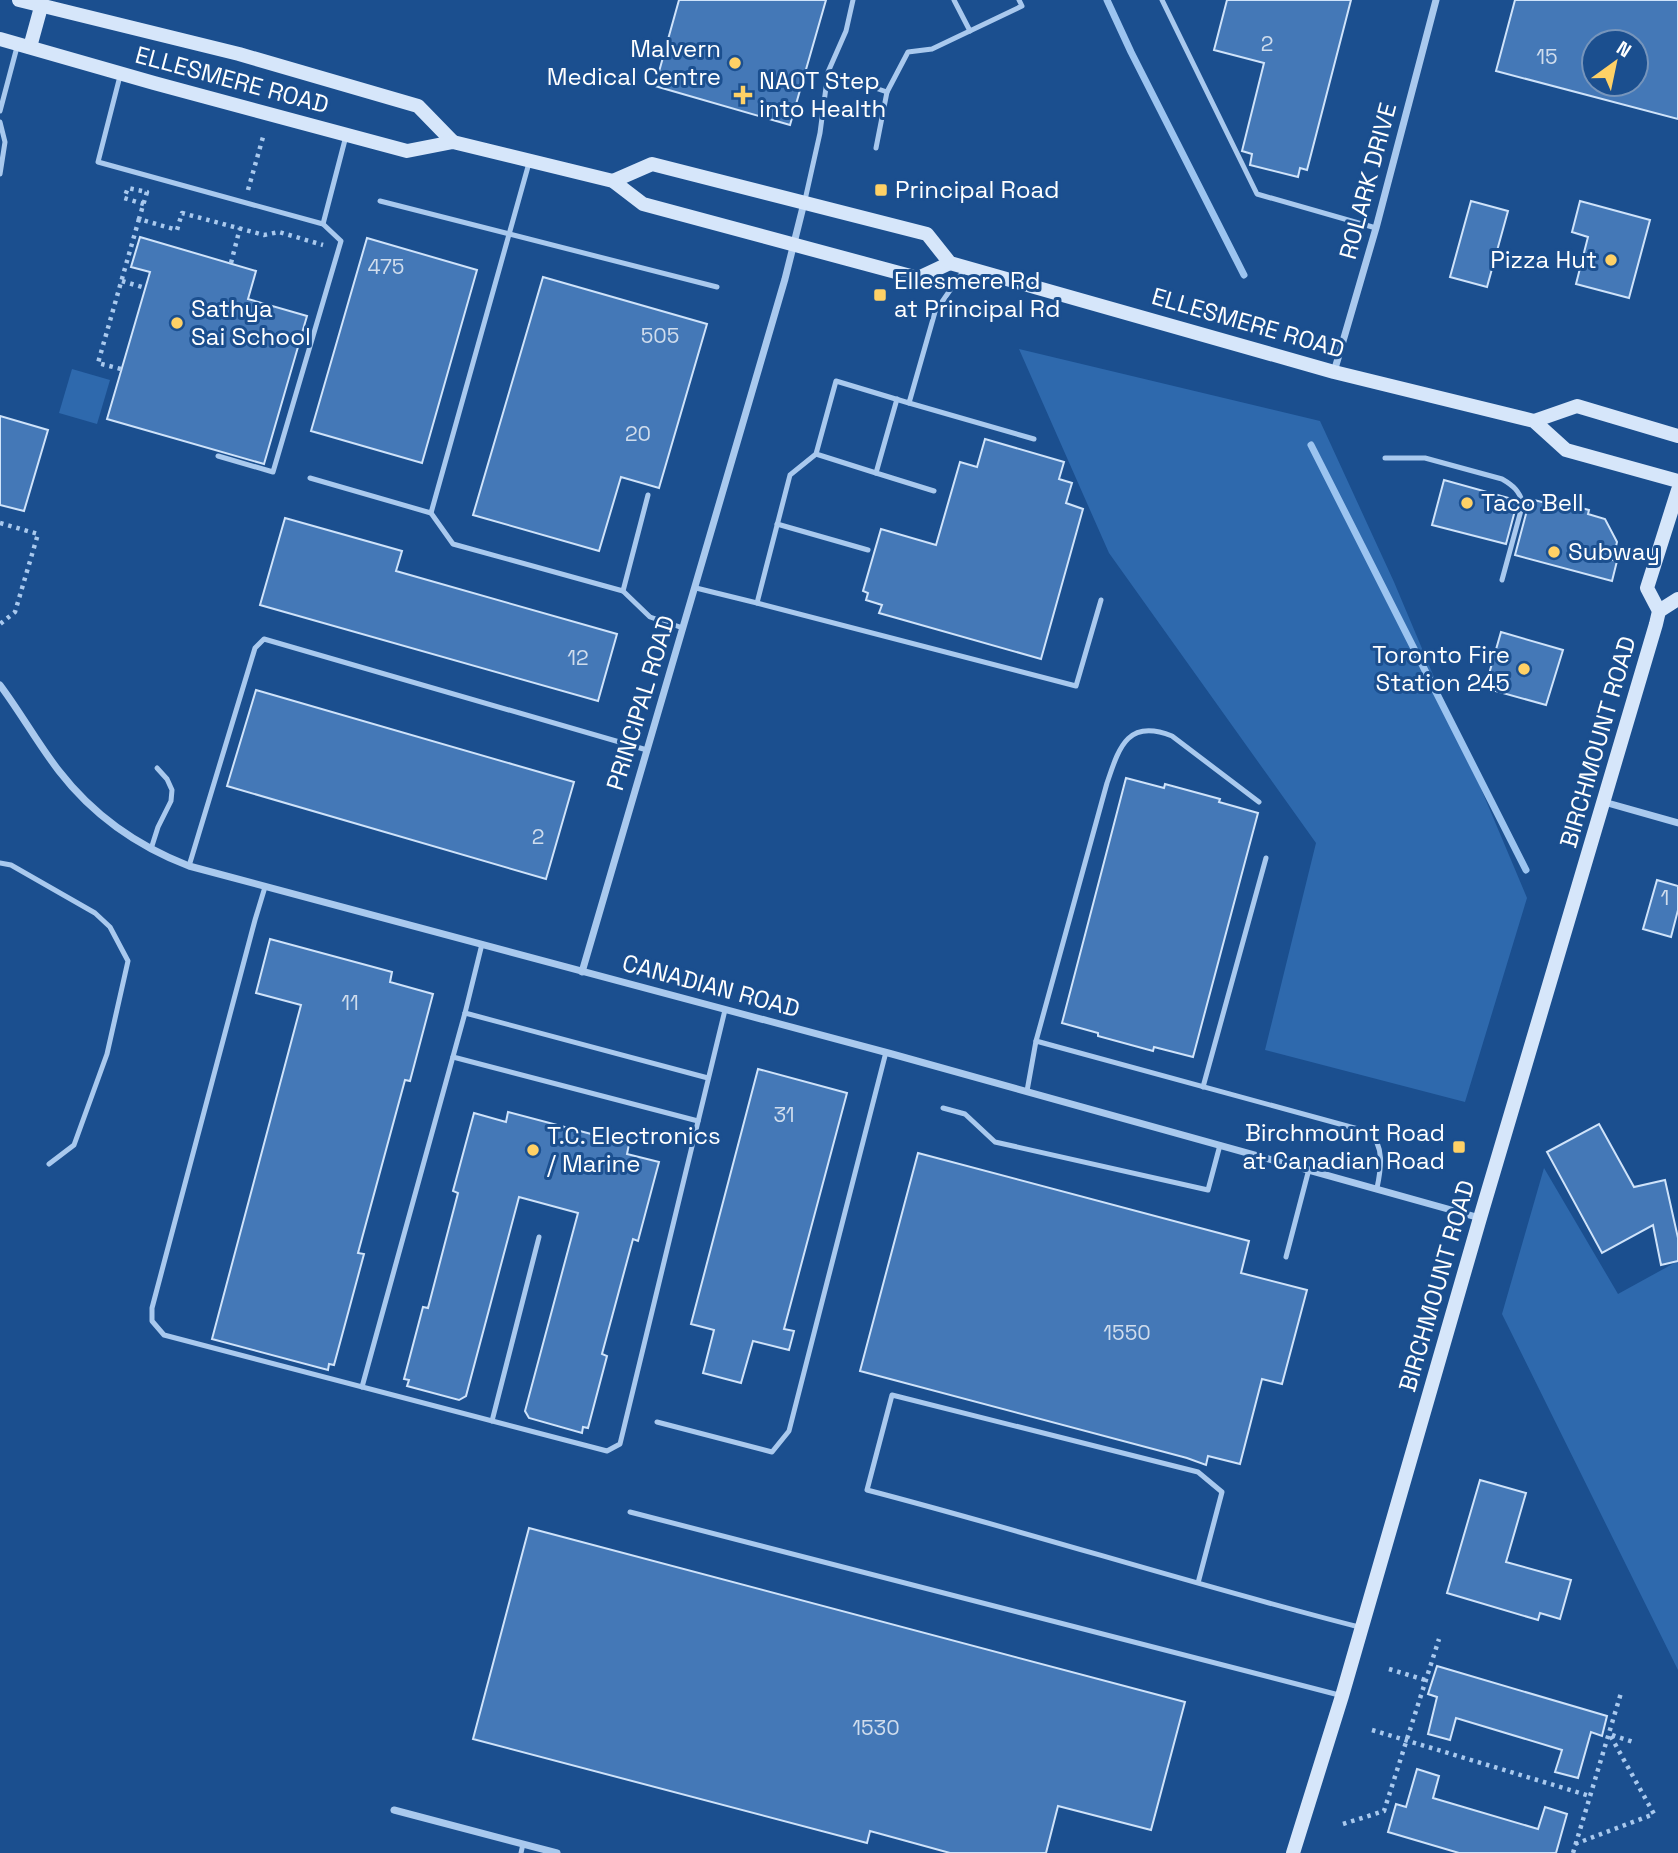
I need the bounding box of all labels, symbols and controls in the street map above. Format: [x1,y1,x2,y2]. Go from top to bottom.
north arrow [1580,28,1650,98]
house number: 2 [1261,30,1273,57]
place label: Malvern Medical Centre [547,33,721,92]
text: N [1612,35,1636,63]
street label: ELLESMERE ROAD [132,39,332,120]
house number: 15 [1536,43,1558,70]
marker: Malvern Medical Centre [727,55,743,71]
place label: NAOT Step into Health [759,65,886,124]
marker: NAOT Step into Health [733,85,753,105]
street label: ROLARK DRIVE [1332,99,1403,262]
place label: Principal Road [895,174,1060,205]
marker: Principal Road [873,182,889,198]
place label: Pizza Hut [1490,244,1597,275]
marker: Pizza Hut [1603,252,1619,268]
house number: 475 [368,253,404,280]
place label: Ellesmere Rd at Principal Rd [894,265,1060,324]
street label: ELLESMERE ROAD [1148,280,1348,365]
marker: Ellesmere Rd at Principal Rd [872,287,888,303]
place label: Sathya Sai School [191,293,311,352]
marker: Sathya Sai School [169,315,185,331]
house number: 505 [641,322,679,349]
house number: 20 [625,420,651,447]
place label: Taco Bell [1481,487,1584,518]
marker: Taco Bell [1459,495,1475,511]
place label: Subway [1568,536,1660,567]
marker: Subway [1546,544,1562,560]
street label: PRINCIPAL ROAD [599,612,682,794]
street label: BIRCHMOUNT ROAD [1553,633,1643,851]
place label: Toronto Fire Station 245 [1372,639,1510,698]
house number: 12 [567,644,589,671]
marker: Toronto Fire Station 245 [1516,661,1532,677]
house number: 2 [532,823,544,850]
house number: 1 [1661,884,1669,911]
street label: CANADIAN ROAD [619,947,803,1024]
house number: 11 [341,989,359,1016]
house number: 31 [773,1101,795,1128]
place label: Birchmount Road at Canadian Road [1242,1117,1445,1176]
place label: T.C. Electronics / Marine [547,1120,721,1179]
marker: Birchmount Road at Canadian Road [1451,1139,1467,1155]
marker: T.C. Electronics / Marine [525,1142,541,1158]
street label: BIRCHMOUNT ROAD [1392,1177,1482,1395]
house number: 1550 [1103,1319,1151,1346]
house number: 1530 [852,1714,900,1741]

